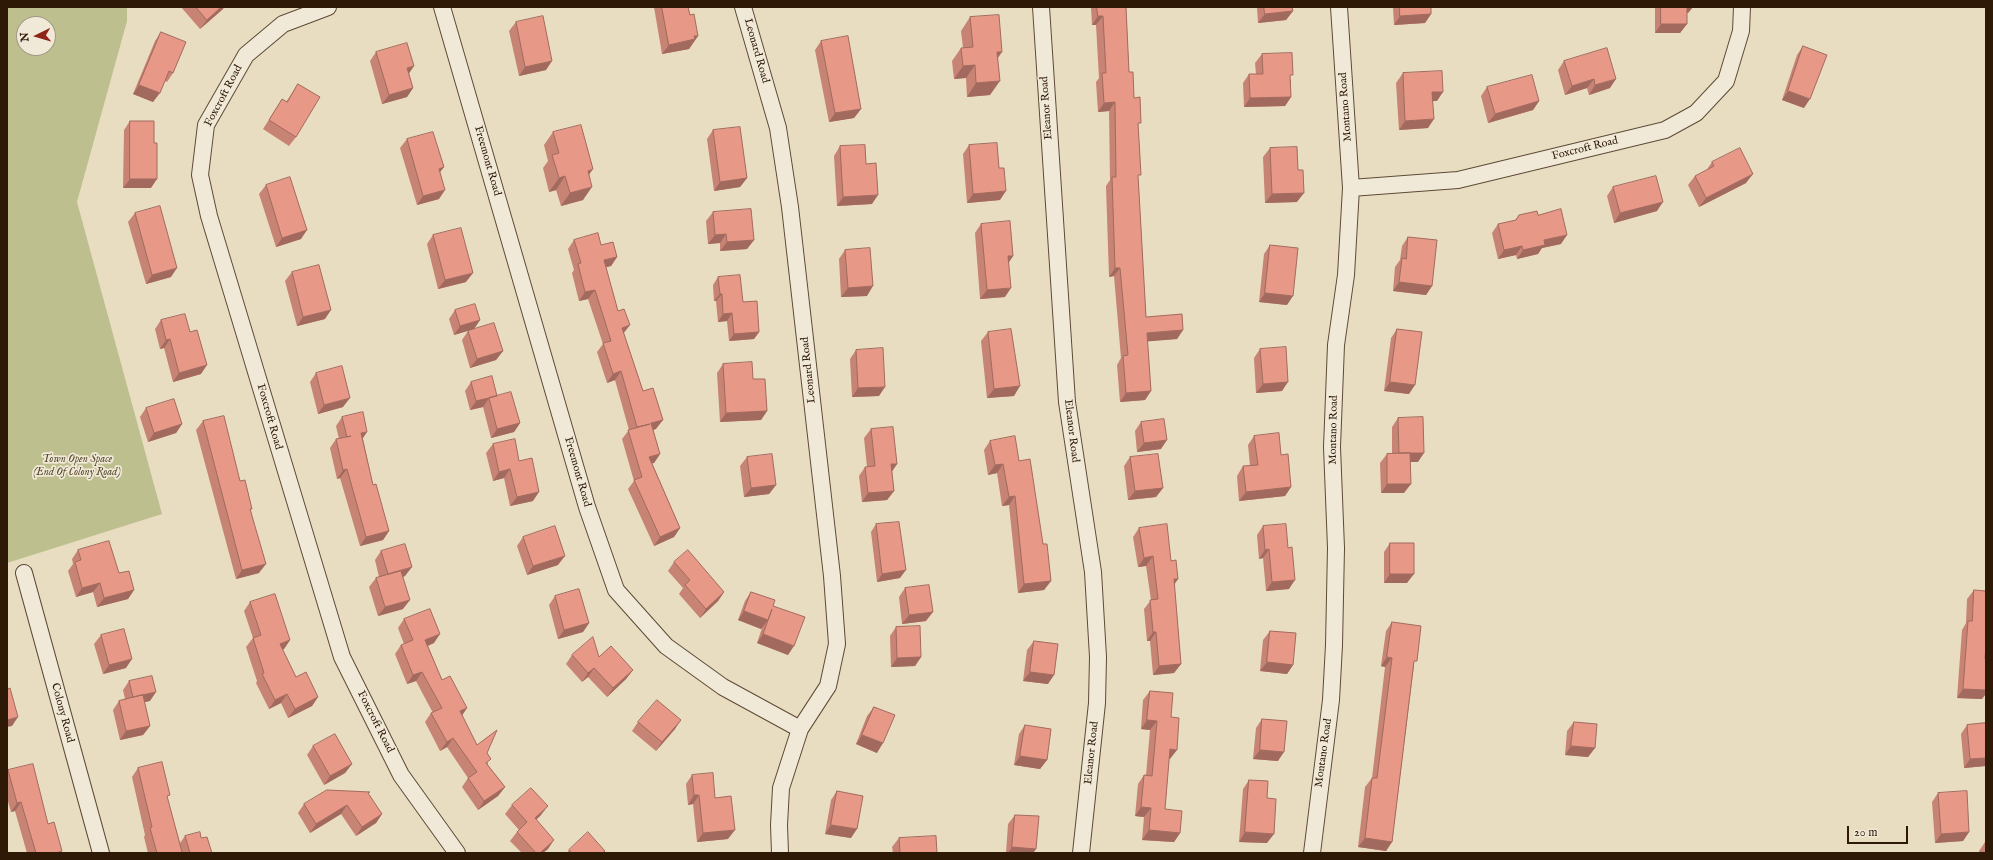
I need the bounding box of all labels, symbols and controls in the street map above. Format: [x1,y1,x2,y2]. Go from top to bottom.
north arrow [16,16,56,56]
street label: Leonard Road [740,17,772,85]
text: N [18,32,32,42]
street label: Foxcroft Road [202,63,246,129]
street label: Montano Road [1337,72,1355,142]
street label: Eleanor Road [1038,76,1056,140]
street label: Freemont Road [471,124,503,198]
street label: Foxcroft Road [1551,134,1619,164]
street label: Leonard Road [799,336,819,404]
street label: Foxcroft Road [253,383,285,451]
street label: Montano Road [1327,395,1341,465]
street label: Eleanor Road [1061,399,1081,463]
street label: Freemont Road [561,435,593,509]
park label: Town Open Space (End Of Colony Road) [33,453,121,479]
street label: Colony Road [48,682,76,744]
street label: Foxcroft Road [354,689,396,755]
street label: Montano Road [1313,718,1335,788]
street label: Eleanor Road [1082,721,1102,785]
scale bar [1849,818,1910,844]
text: 20 m [1854,825,1877,840]

